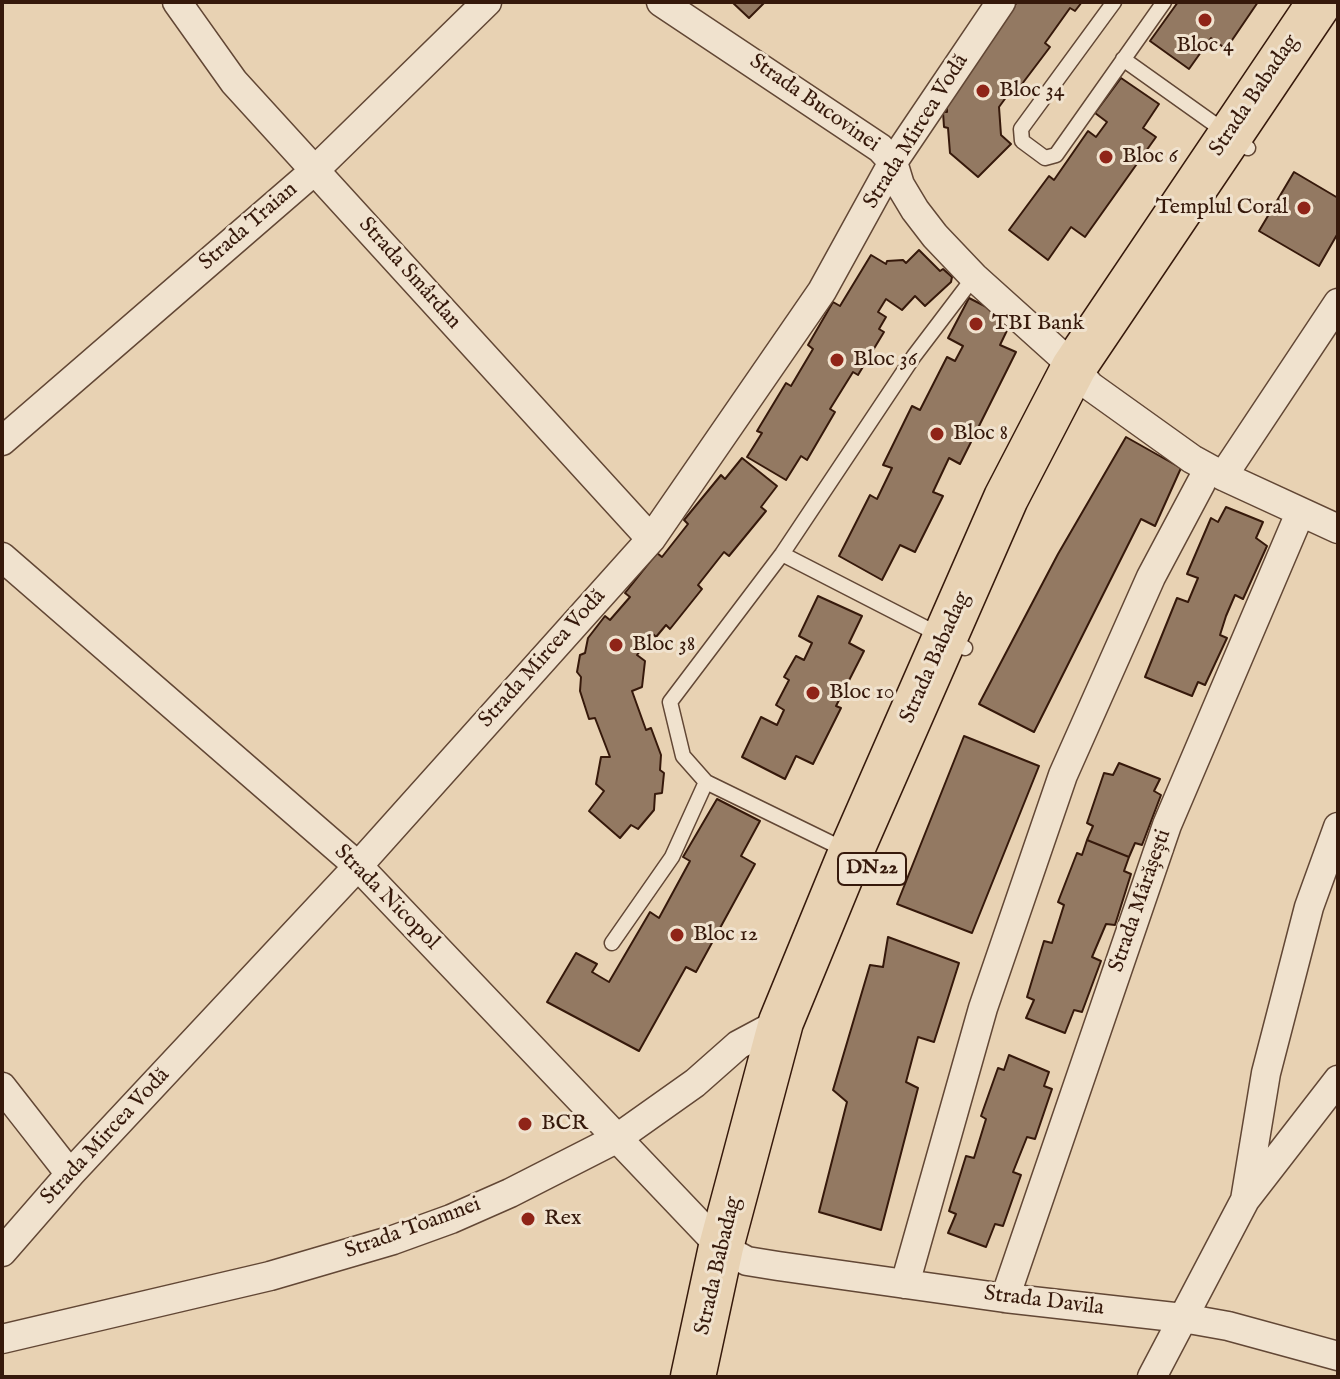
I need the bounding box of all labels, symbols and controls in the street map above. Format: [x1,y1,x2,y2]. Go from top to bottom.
marker: Bloc 4 [1196,11,1214,29]
street label: Strada Babadag [1205,30,1305,162]
place label: Bloc 4 [1176,33,1234,59]
street label: Strada Bucovinei [744,49,884,159]
street label: Strada Mircea Vodă [859,50,975,214]
place label: Bloc 34 [999,78,1065,104]
marker: Bloc 34 [974,82,992,100]
place label: Bloc 6 [1122,144,1178,170]
marker: Bloc 6 [1097,148,1115,166]
street label: Strada Traian [194,177,304,277]
place label: Templul Coral [1156,195,1288,221]
marker: Templul Coral [1295,199,1313,217]
street label: Strada Smârdan [352,213,466,335]
place label: TBI Bank [992,311,1084,337]
marker: TBI Bank [967,315,985,333]
place label: Bloc 36 [853,347,917,373]
marker: Bloc 36 [828,351,846,369]
place label: Bloc 8 [953,421,1008,447]
marker: Bloc 8 [928,425,946,443]
street label: Strada Mircea Vodă [474,584,612,734]
street label: Strada Babadag [895,588,977,728]
place label: Bloc 38 [632,632,695,658]
marker: Bloc 38 [607,636,625,654]
place label: Bloc 10 [829,680,894,706]
marker: Bloc 10 [804,684,822,702]
street label: Strada Mărășești [1104,826,1178,976]
street label: Strada Nicopol [328,840,444,956]
road number: DN22 [838,853,906,885]
place label: Bloc 12 [693,922,758,948]
marker: Bloc 12 [668,926,686,944]
street label: Strada Mircea Vodă [36,1063,176,1211]
place label: BCR [541,1111,588,1137]
marker: BCR [516,1115,534,1133]
street label: Strada Toamnei [341,1192,485,1266]
street label: Strada Babadag [690,1194,748,1338]
place label: Rex [544,1206,581,1232]
marker: Rex [519,1210,537,1228]
street label: Strada Davila [983,1282,1105,1322]

